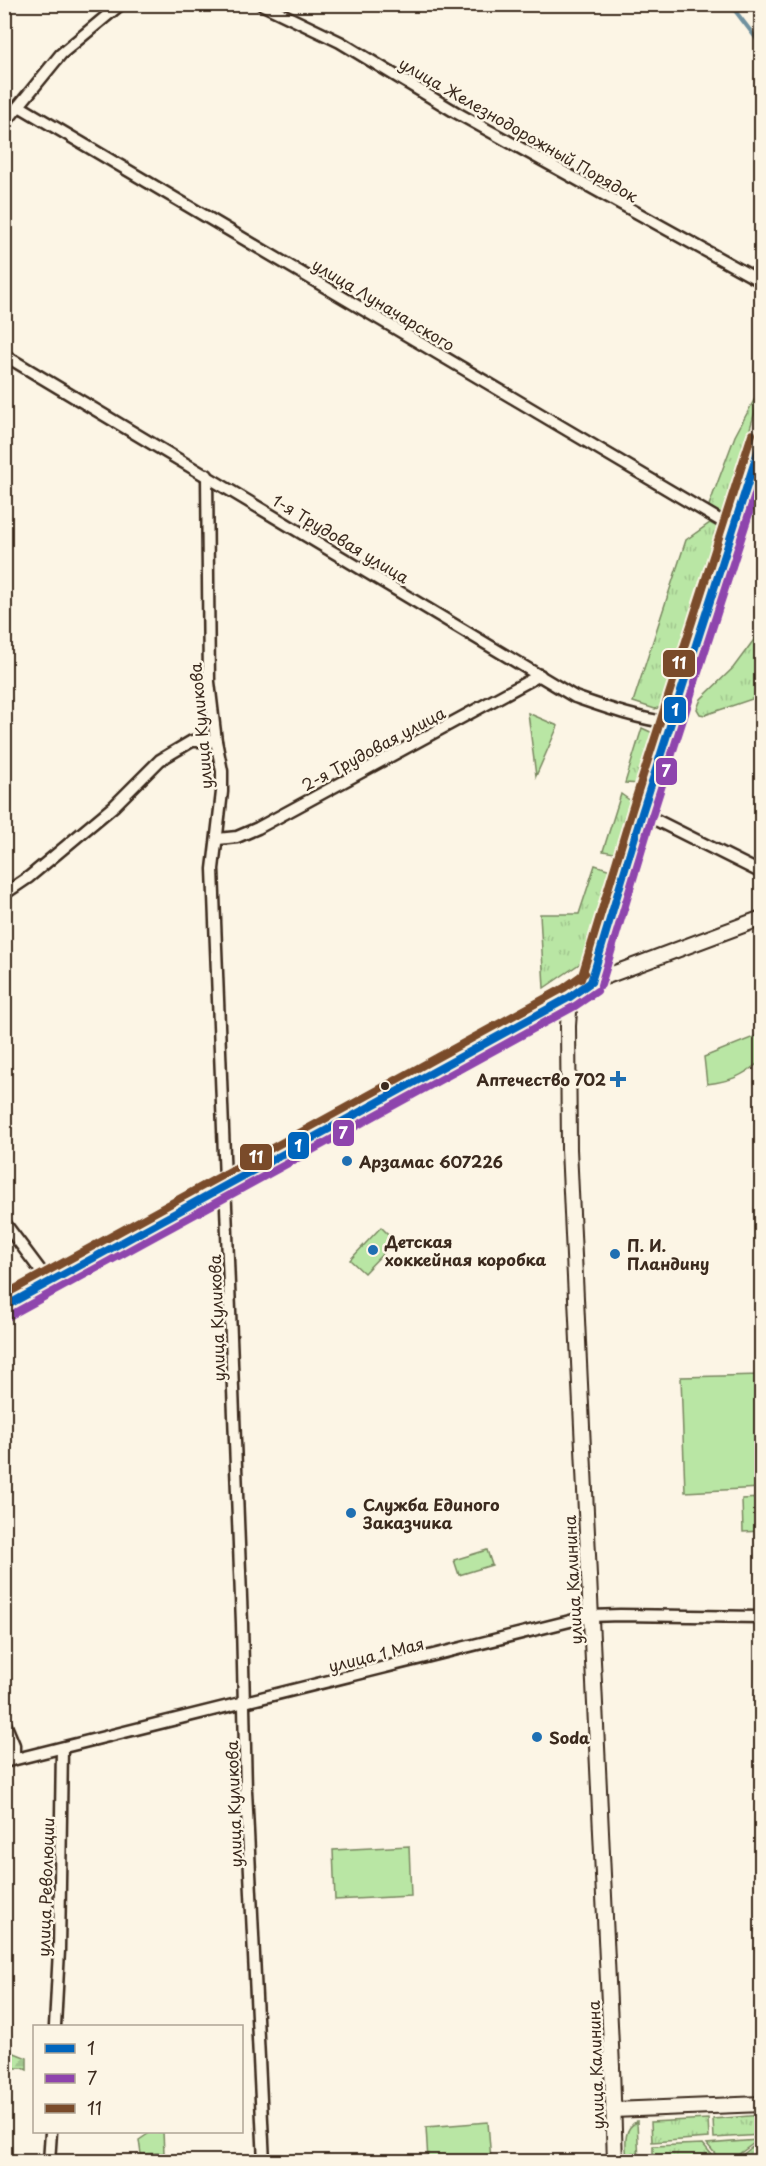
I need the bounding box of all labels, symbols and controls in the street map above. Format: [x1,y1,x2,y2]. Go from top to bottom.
street label: улица Железнодорожный Порядок [395,50,643,208]
street label: улица Луначарского [308,252,460,356]
street label: 1-я Трудовая улица [268,488,414,588]
line badge: 11 [662,649,696,678]
text: 11 [672,650,686,674]
street label: улица Куликова [183,662,217,790]
line badge: 1 [663,696,687,724]
text: 1 [671,697,679,721]
street label: 2-я Трудовая улица [297,700,449,796]
line badge: 7 [655,757,678,786]
text: 7 [661,758,671,782]
place label: Аптечество 702 [477,1067,606,1091]
marker: Аптечество 702 [611,1072,625,1086]
unlabelled marker [379,1080,391,1092]
line badge: 7 [332,1119,355,1147]
text: 7 [338,1120,348,1144]
line badge: 1 [287,1131,310,1160]
text: 1 [294,1133,302,1157]
line badge: 11 [239,1143,273,1171]
text: 11 [249,1144,263,1168]
place label: Арзамас 607226 [358,1149,503,1173]
marker: Арзамас 607226 [340,1154,354,1168]
place label: Детская хоккейная коробка [384,1229,547,1271]
place label: П. И. Пландину [627,1233,709,1275]
marker: Детская хоккейная коробка [366,1243,380,1257]
marker: П. И. Пландину [608,1247,622,1261]
street label: улица Куликова [202,1254,230,1382]
place label: Служба Единого Заказчика [362,1492,500,1534]
marker: Служба Единого Заказчика [344,1506,358,1520]
street label: улица Калинина [557,1515,587,1645]
street label: улица 1 Мая [326,1631,426,1677]
place label: Soda [549,1725,590,1749]
marker: Soda [530,1730,544,1744]
street label: улица Куликова [219,1740,247,1868]
street label: улица Революции [31,1817,59,1957]
street label: улица Калинина [581,2000,609,2130]
legend [33,2025,243,2133]
text: 1 [87,2034,95,2061]
text: 7 [87,2064,97,2091]
text: 11 [87,2094,102,2121]

